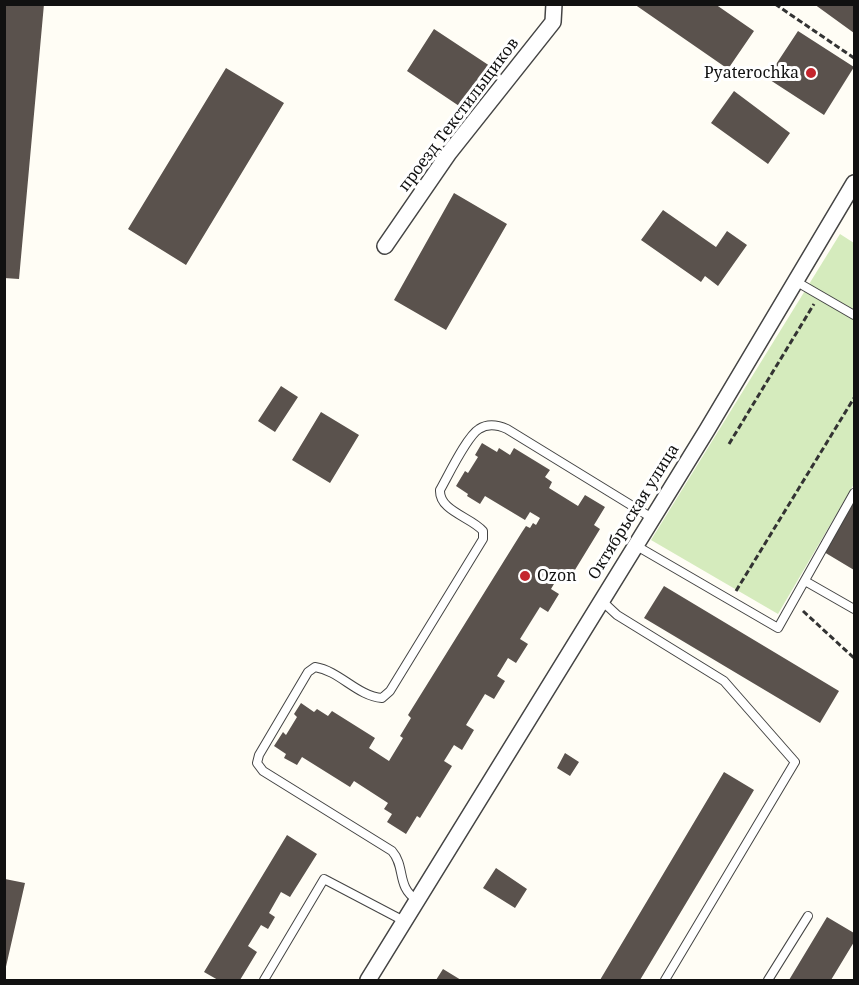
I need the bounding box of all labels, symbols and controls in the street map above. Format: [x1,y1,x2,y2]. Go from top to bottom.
street label: проезд Текстильщиков [395,34,523,196]
place label: Pyaterochka [704,63,799,83]
marker: Pyaterochka [804,66,818,80]
street label: Октябрьская улица [584,441,684,583]
place label: Ozon [537,566,577,586]
marker: Ozon [518,569,532,583]

